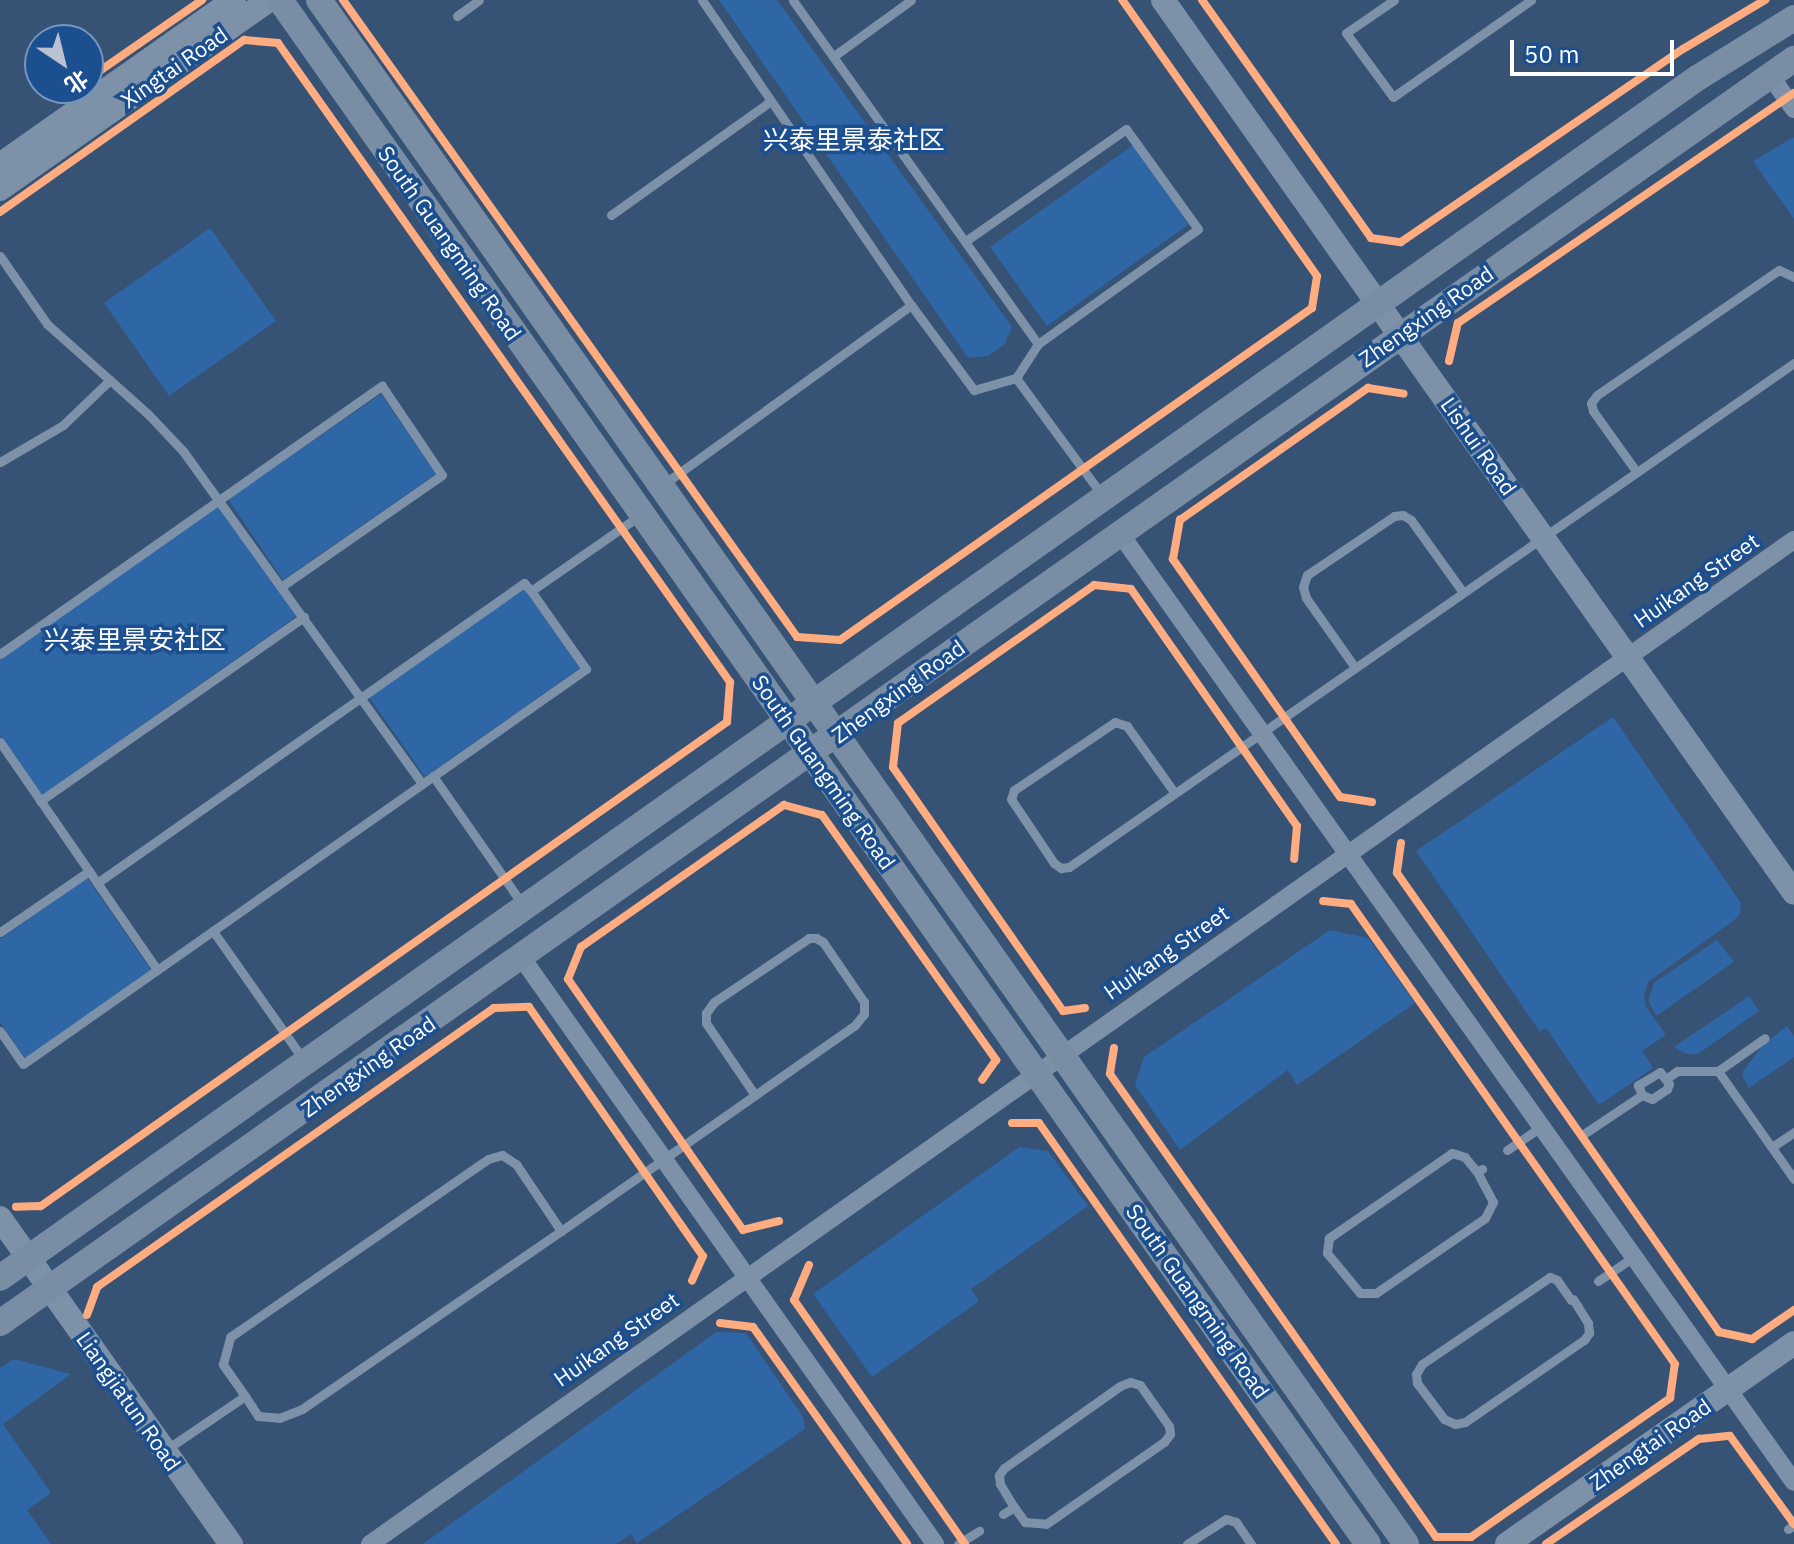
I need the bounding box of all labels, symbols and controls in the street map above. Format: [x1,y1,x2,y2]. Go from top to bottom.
street label: Xingtai Road [116,21,232,113]
north arrow [24,24,104,104]
scale bar [1514,24,1678,74]
text: 50 m [1524,38,1579,70]
text: 北 [60,64,94,101]
district label: 兴泰里景泰社区 [763,124,945,156]
street label: South Guangming Road [373,141,527,345]
street label: Zhengxing Road [1354,260,1498,372]
street label: Lishui Road [1436,392,1522,500]
street label: Huikang Street [1628,527,1764,633]
district label: 兴泰里景安社区 [44,624,226,656]
street label: Zhengxing Road [826,634,970,748]
street label: South Guangming Road [747,670,901,874]
street label: Huikang Street [1098,899,1234,1005]
street label: Zhengxing Road [296,1010,440,1122]
street label: South Guangming Road [1121,1199,1275,1403]
street label: Huikang Street [548,1286,684,1392]
street label: Liangjiatun Road [71,1326,187,1476]
street label: Zhengtai Road [1584,1392,1716,1496]

